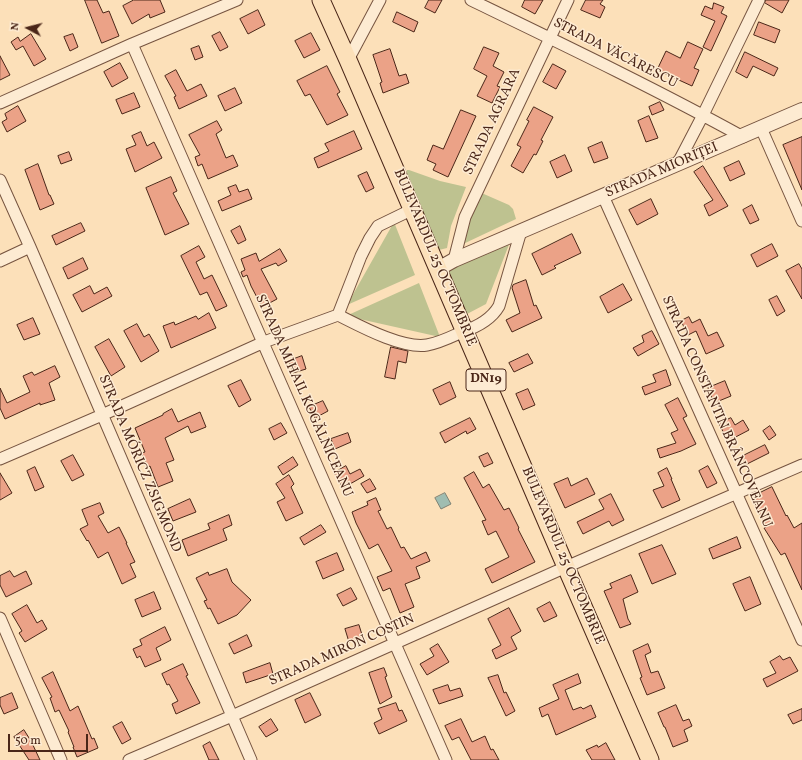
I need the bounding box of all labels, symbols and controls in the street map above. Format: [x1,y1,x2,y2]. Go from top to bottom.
north arrow [8,8,48,48]
street label: STRADA VĂCĂRESCU [550,15,680,93]
text: N [8,22,24,31]
street label: STRADA AGRARA [461,66,525,178]
street label: STRADA MIORIȚEI [603,140,721,202]
street label: BULEVARDUL 25 OCTOMBRIE [389,167,479,349]
street label: STRADA MIHAIL KOGĂLNICEANU [251,292,355,500]
street label: STRADA CONSTANTIN BRÂNCOVEANU [657,293,775,531]
road number: DN19 [466,369,506,391]
street label: STRADA MÓRICZ ZSIGMOND [94,373,184,555]
street label: BULEVARDUL 25 OCTOMBRIE [517,465,607,647]
street label: STRADA MIRON COSTIN [267,611,417,691]
scale bar [10,726,90,752]
text: 50 m [15,733,41,749]

